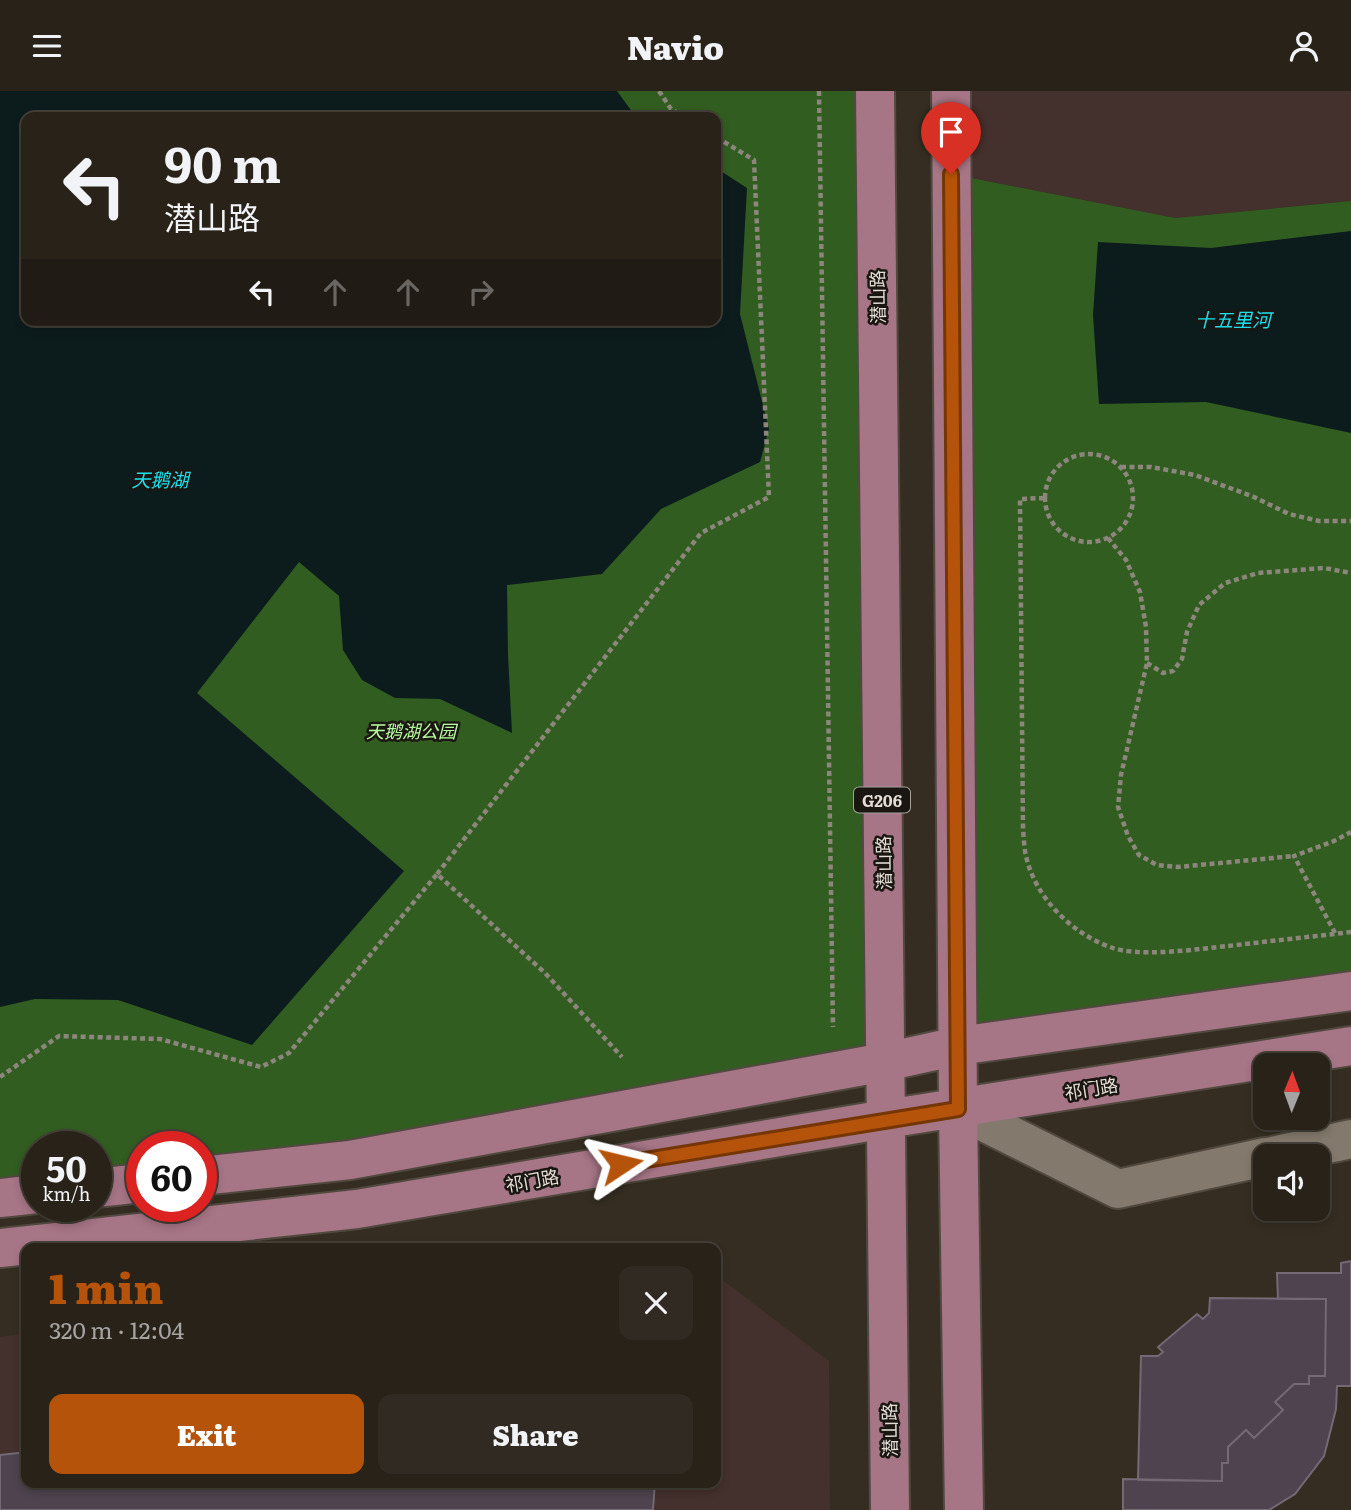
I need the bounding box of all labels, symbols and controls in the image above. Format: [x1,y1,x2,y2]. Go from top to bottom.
text: Navio [627,22,724,70]
icon: menu [28,27,66,65]
icon: person [1285,27,1323,65]
pin [921,102,981,174]
icon: arrive [932,113,970,151]
text: 90 m [164,125,281,198]
icon: left [49,140,140,231]
text: 潜山路 [164,192,260,240]
street label: 潜山路 [863,270,891,324]
icon: left [243,273,281,311]
icon: ahead [316,273,354,311]
icon: ahead [389,273,427,311]
icon: right [462,273,500,311]
water label: 十五里河 [1195,305,1275,333]
water label: 天鹅湖 [131,465,191,493]
park label: 天鹅湖公园 [366,717,459,744]
road number: G206 [854,787,910,813]
street label: 潜山路 [869,836,897,890]
north arrow [1253,1053,1330,1131]
map controls [1253,1053,1330,1221]
street label: 祁门路 [1062,1070,1120,1106]
position arrow [584,1127,658,1201]
speed limit sign: 60 [126,1131,217,1222]
text: 50 [46,1141,87,1193]
button: sound [1253,1144,1330,1221]
street label: 祁门路 [503,1162,561,1198]
text: km/h [43,1180,90,1207]
text: 1 min [49,1255,164,1317]
button: close [619,1266,693,1340]
text: 320 m · 12:04 [49,1312,184,1346]
button: Exit [49,1394,364,1474]
button: Share [378,1394,693,1474]
street label: 潜山路 [875,1403,903,1457]

